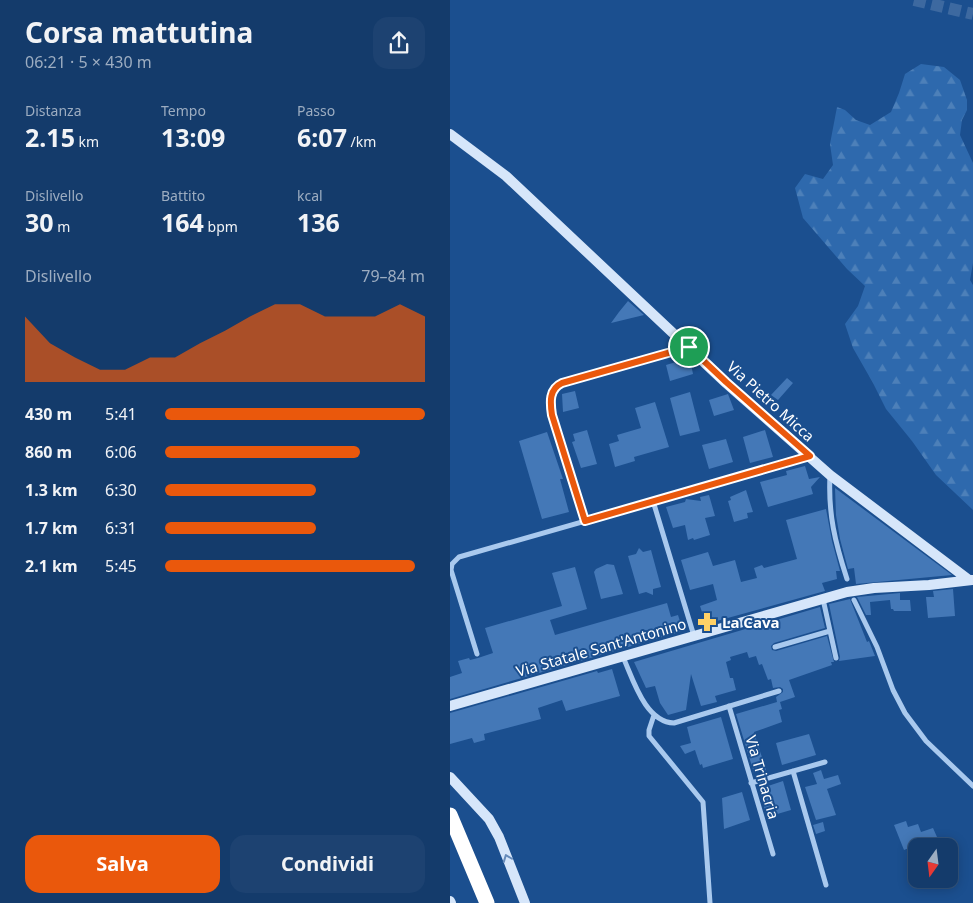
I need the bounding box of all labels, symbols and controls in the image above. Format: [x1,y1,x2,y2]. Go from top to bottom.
text: Corsa mattutina [25,13,253,51]
button: share [373,17,425,69]
text: 06:21 · 5 × 430 m [25,51,152,73]
text: Distanza [25,101,82,120]
text: Tempo [161,101,206,120]
text: Passo [297,101,335,120]
text: 2.15 [25,120,75,154]
text: 13:09 [161,120,225,154]
text: 6:07 [297,120,347,154]
text: km [75,132,99,151]
text: /km [347,132,376,151]
text: Dislivello [25,186,83,205]
text: Battito [161,186,205,205]
text: kcal [297,186,323,205]
text: 30 [25,205,54,239]
text: 164 [161,205,204,239]
text: 136 [297,205,340,239]
text: m [54,217,70,236]
text: bpm [204,217,238,236]
text: Dislivello [25,265,92,287]
text: 79–84 m [361,265,425,287]
pin [668,326,710,368]
icon: arrive [675,333,703,361]
street label: Via Pietro Micca [723,356,819,446]
text: 430 m [25,403,72,425]
text: 5:41 [105,403,137,425]
text: 860 m [25,441,72,463]
text: 6:06 [105,441,137,463]
text: 1.3 km [25,479,77,501]
text: 6:30 [105,479,137,501]
text: 1.7 km [25,517,77,539]
text: 6:31 [105,517,137,539]
text: 2.1 km [25,555,77,577]
text: 5:45 [105,555,137,577]
pharmacy icon: La Cava [696,611,718,633]
place label: La Cava [722,612,779,632]
street label: Via Statale Sant'Antonino [514,613,688,681]
street label: Via Trinacria [742,733,784,821]
button: Salva [25,835,220,893]
button: Condividi [230,835,425,893]
north arrow [908,838,958,888]
map controls [908,838,958,888]
one-way arrow [503,854,513,862]

